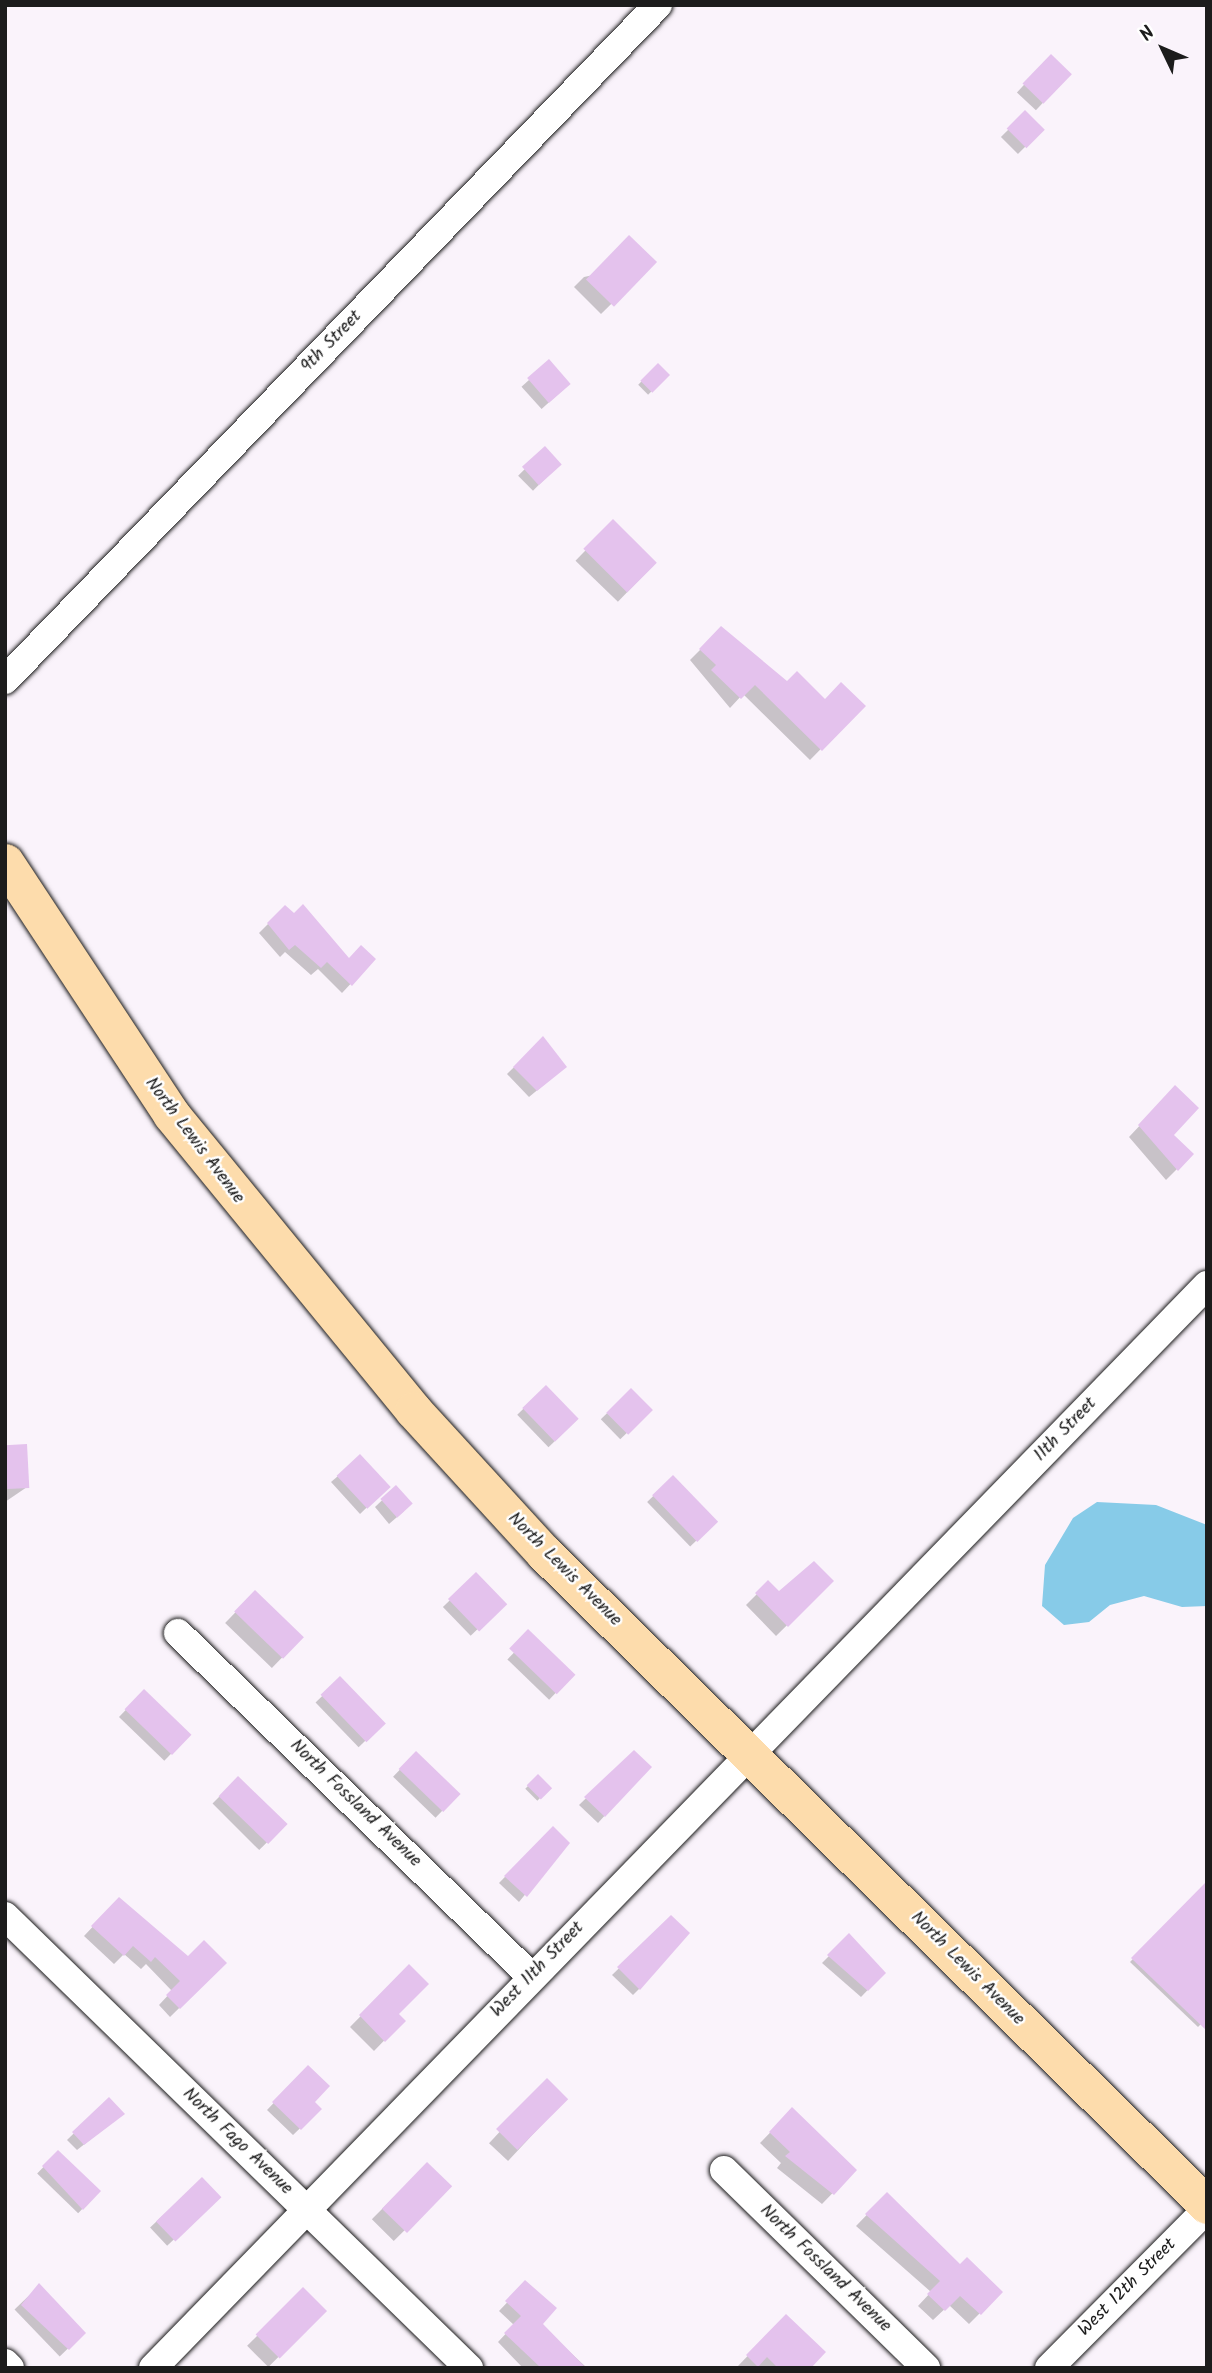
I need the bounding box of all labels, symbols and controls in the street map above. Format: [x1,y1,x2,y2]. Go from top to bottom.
north arrow [1128,14,1198,84]
text: N [1133,20,1163,49]
street label: 9th Street [297,306,367,378]
street label: North Lewis Avenue [140,1074,248,1208]
street label: 11th Street [1030,1393,1102,1467]
street label: North Lewis Avenue [503,1509,625,1631]
street label: North Fossland Avenue [285,1736,425,1872]
street label: North Lewis Avenue [906,1908,1028,2030]
street label: West 11th Street [487,1918,589,2022]
street label: North Fago Avenue [177,2084,297,2200]
street label: North Fossland Avenue [755,2201,895,2337]
street label: West 12th Street [1075,2235,1181,2341]

